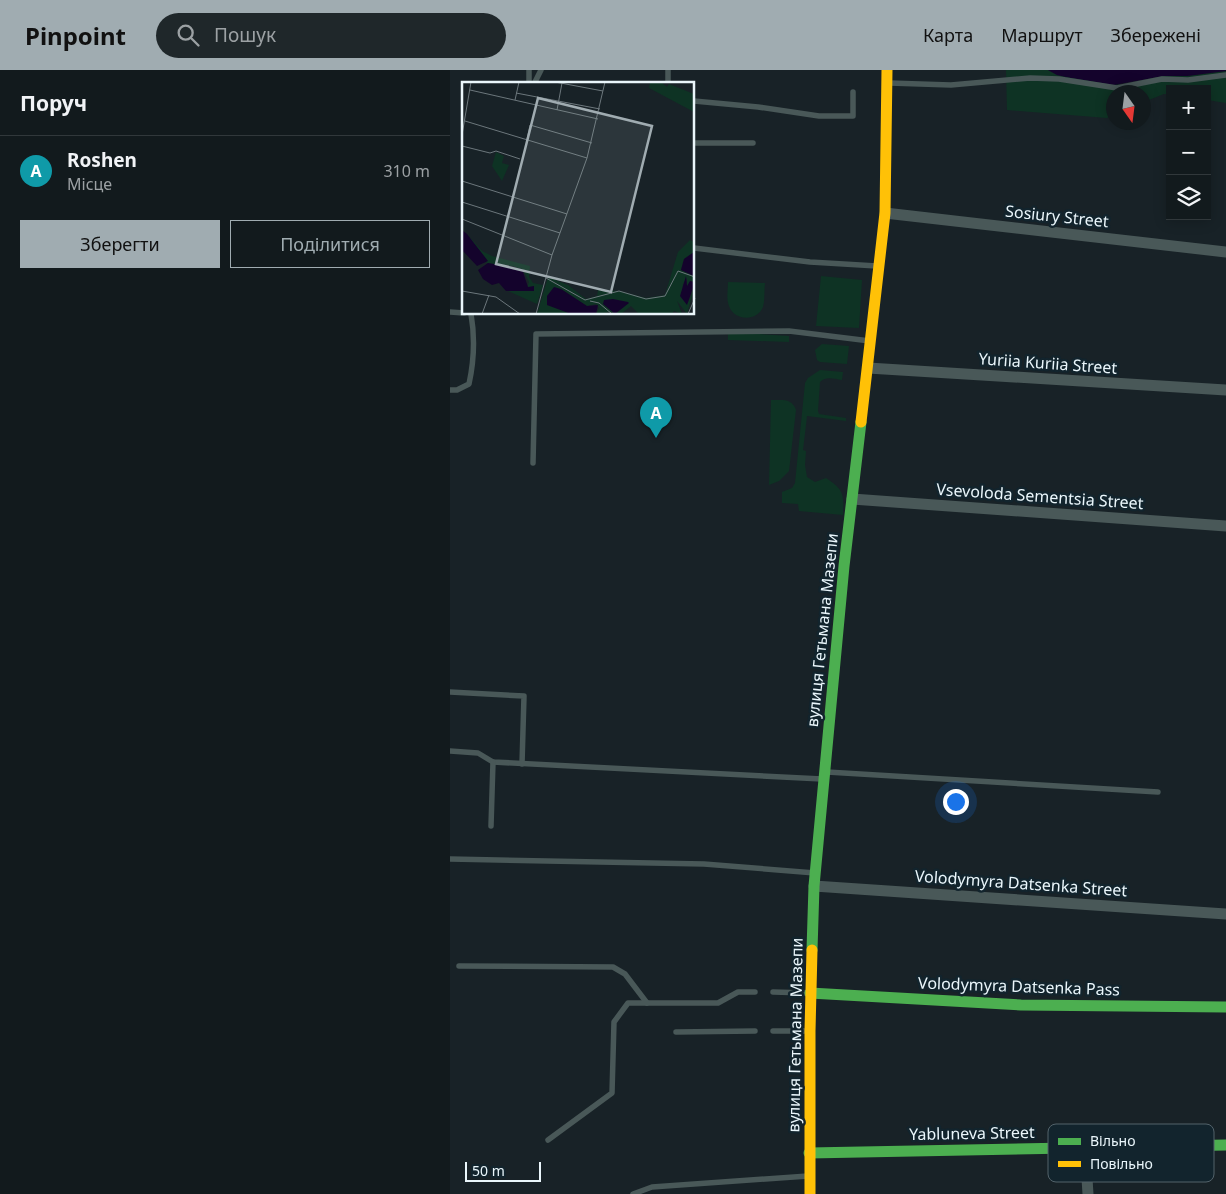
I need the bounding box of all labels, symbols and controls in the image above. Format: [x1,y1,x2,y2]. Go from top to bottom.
search box [156,13,506,58]
text: Pinpoint [25,19,126,52]
icon: search [174,21,202,49]
text: Пошук [214,22,276,48]
text: Карта [923,23,973,47]
text: Маршрут [1001,23,1083,47]
text: Збережені [1111,23,1201,47]
inset map [462,82,695,315]
north arrow [1106,85,1151,130]
map controls [1166,85,1211,220]
button: + [1166,85,1211,130]
text: Поруч [20,89,87,117]
button: − [1166,130,1211,175]
text: Roshen [67,147,137,173]
text: A [30,160,42,182]
text: 310 m [383,160,430,182]
text: Місце [67,173,112,195]
button: layers [1166,175,1211,220]
street label: Sosiury Street [1004,200,1110,232]
button: Зберегти [20,220,220,268]
button: Поділитися [230,220,430,268]
street label: Yuriia Kuriia Street [978,347,1118,379]
pin: A [640,397,672,438]
street label: Vsevoloda Sementsia Street [936,478,1144,514]
street label: вулиця Гетьмана Мазепи [801,532,843,728]
your location [943,789,969,815]
street label: Volodymyra Datsenka Street [914,865,1128,901]
street label: вулиця Гетьмана Мазепи [782,937,808,1133]
street label: Volodymyra Datsenka Pass [918,971,1120,1001]
street label: Yabluneva Street [909,1121,1035,1145]
legend [1048,1124,1214,1182]
text: Вільно [1090,1131,1135,1150]
text: Повільно [1090,1154,1153,1173]
scale bar [465,1159,541,1182]
text: 50 m [472,1161,505,1180]

